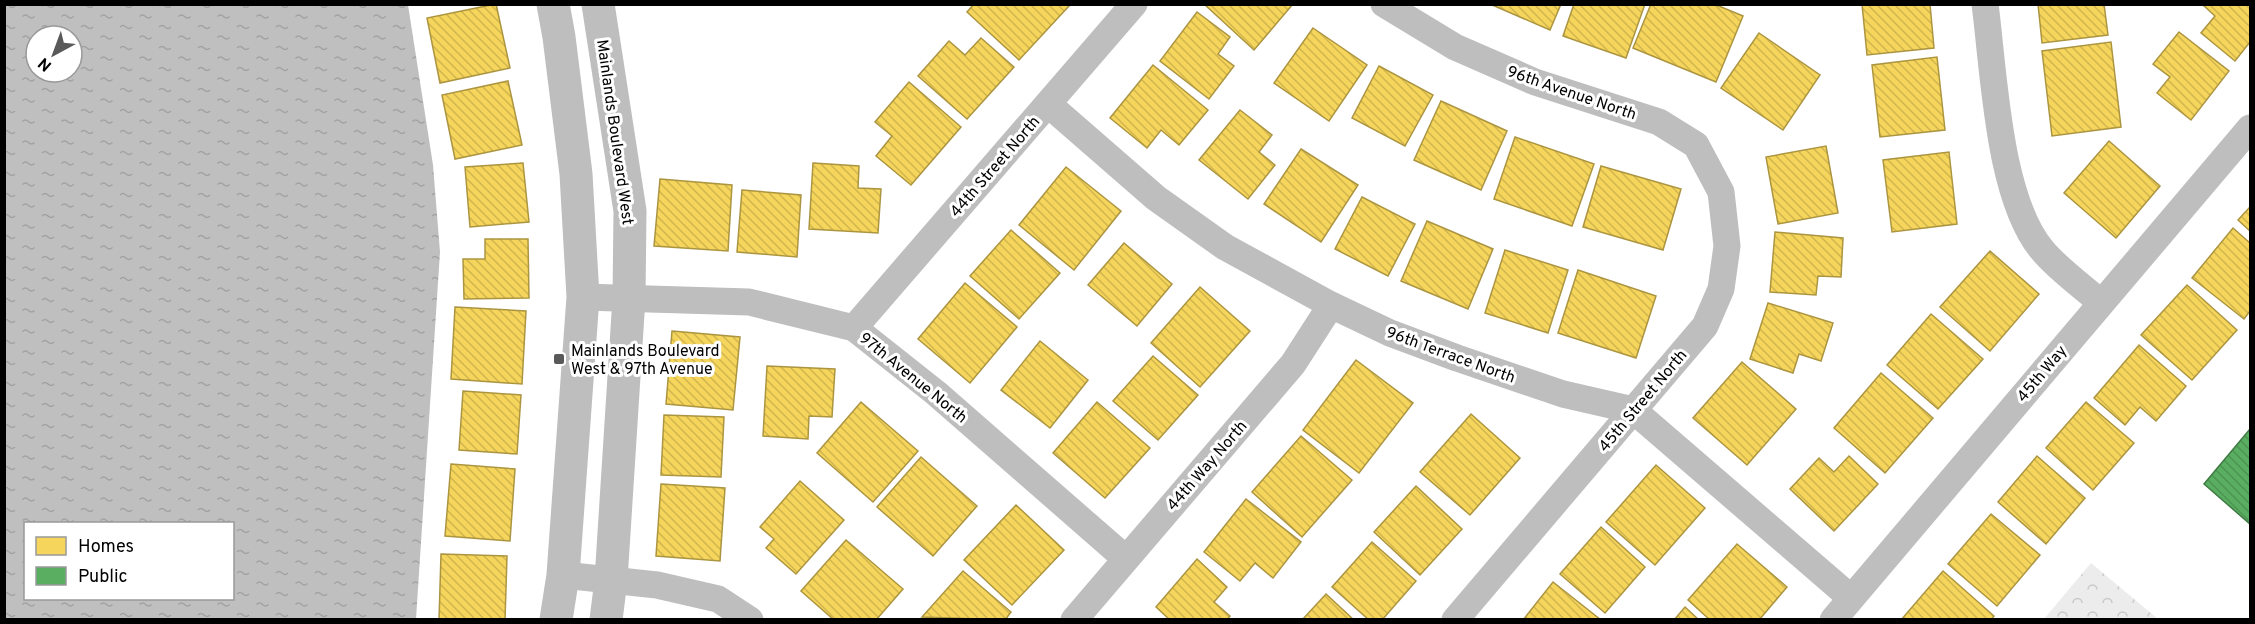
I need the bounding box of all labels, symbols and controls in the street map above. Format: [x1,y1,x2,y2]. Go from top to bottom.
north arrow [24,24,84,84]
street label: Mainlands Boulevard West [591,38,637,226]
text: N [35,52,56,75]
street label: 96th Avenue North [1504,62,1639,125]
street label: 44th Street North [946,113,1045,222]
street label: 96th Terrace North [1383,323,1518,389]
street label: 97th Avenue North [855,329,971,428]
place label: Mainlands Boulevard West & 97th Avenue [571,342,720,380]
street label: 45th Way [2013,342,2072,407]
street label: 45th Street North [1595,346,1692,457]
marker: Mainlands Boulevard West & 97th Avenue [552,352,566,366]
street label: 44th Way North [1163,417,1252,516]
legend [24,522,234,600]
text: Homes [78,536,134,559]
text: Public [78,566,128,589]

